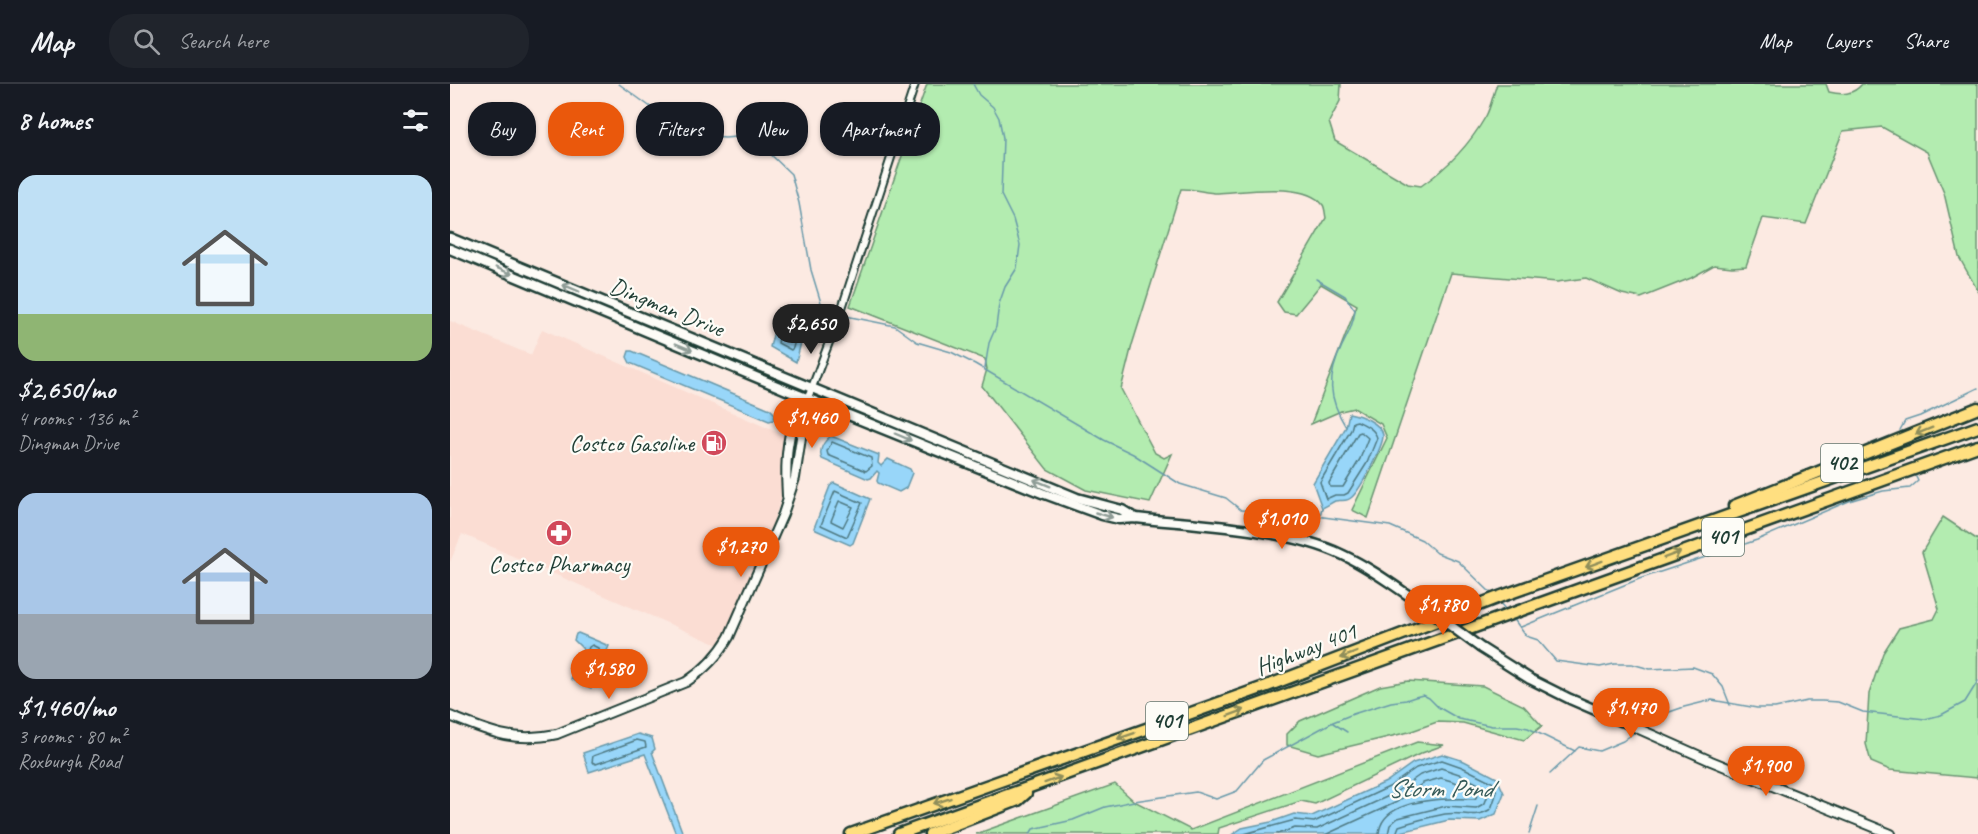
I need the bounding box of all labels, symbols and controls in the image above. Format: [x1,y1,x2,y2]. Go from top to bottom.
search box [109,14,529,68]
text: Map [30,24,73,59]
icon: search [130,25,163,58]
text: Search here [178,27,268,55]
text: Map [1759,28,1792,54]
text: Layers [1825,28,1871,54]
text: Share [1904,28,1948,54]
chip: Buy [468,102,536,156]
chip: Rent [548,102,624,156]
chip: Filters [636,102,724,156]
chip: New [736,102,808,156]
chip: Apartment [820,102,940,156]
text: 8 homes [18,104,91,137]
icon: filters [399,104,432,137]
icon: home [171,214,279,322]
one-way arrow [494,266,513,277]
street label: Dingman Drive [606,271,730,344]
one-way arrow [562,282,580,293]
pin: $2,650 [762,304,860,355]
text: $2,650 [786,311,836,336]
one-way arrow [674,342,692,353]
text: $2,650/mo [18,373,115,406]
pin: $1,460 [763,398,861,449]
text: $1,460 [787,405,837,430]
text: 4 rooms · 136 m² [18,406,135,431]
one-way arrow [1915,426,1934,437]
place label: Costco Gasoline [570,428,696,458]
fuel station icon: Costco Gasoline [699,428,729,458]
text: Dingman Drive [18,431,118,456]
one-way arrow [893,432,912,443]
road number: 402 [1821,444,1863,482]
one-way arrow [1033,477,1052,488]
pin: $1,010 [1233,499,1331,550]
text: $1,010 [1258,506,1306,531]
one-way arrow [1094,510,1113,521]
pharmacy icon: Costco Pharmacy [544,518,574,548]
road number: 401 [1702,518,1744,556]
pin: $1,270 [692,527,790,578]
icon: home [171,532,279,640]
text: $1,270 [717,534,765,559]
one-way arrow [1662,548,1681,559]
place label: Costco Pharmacy [489,549,631,579]
one-way arrow [1585,559,1604,570]
pin: $1,780 [1394,585,1492,636]
text: $1,780 [1419,592,1467,617]
street label: Highway 401 [1251,616,1362,682]
pin: $1,580 [560,649,658,700]
one-way arrow [1340,650,1359,661]
text: $1,580 [585,656,633,681]
pin: $1,470 [1582,688,1680,739]
text: $1,460/mo [18,691,116,724]
text: $1,470 [1607,695,1655,720]
road number: 401 [1146,702,1188,740]
one-way arrow [1226,707,1245,718]
text: 3 rooms · 80 m² [18,724,126,749]
one-way arrow [1117,731,1136,742]
pin: $1,900 [1717,746,1815,797]
text: Roxburgh Road [18,749,121,774]
text: $1,900 [1742,753,1790,778]
water label: Storm Pond [1388,772,1500,805]
one-way arrow [1043,773,1062,784]
one-way arrow [934,796,952,807]

